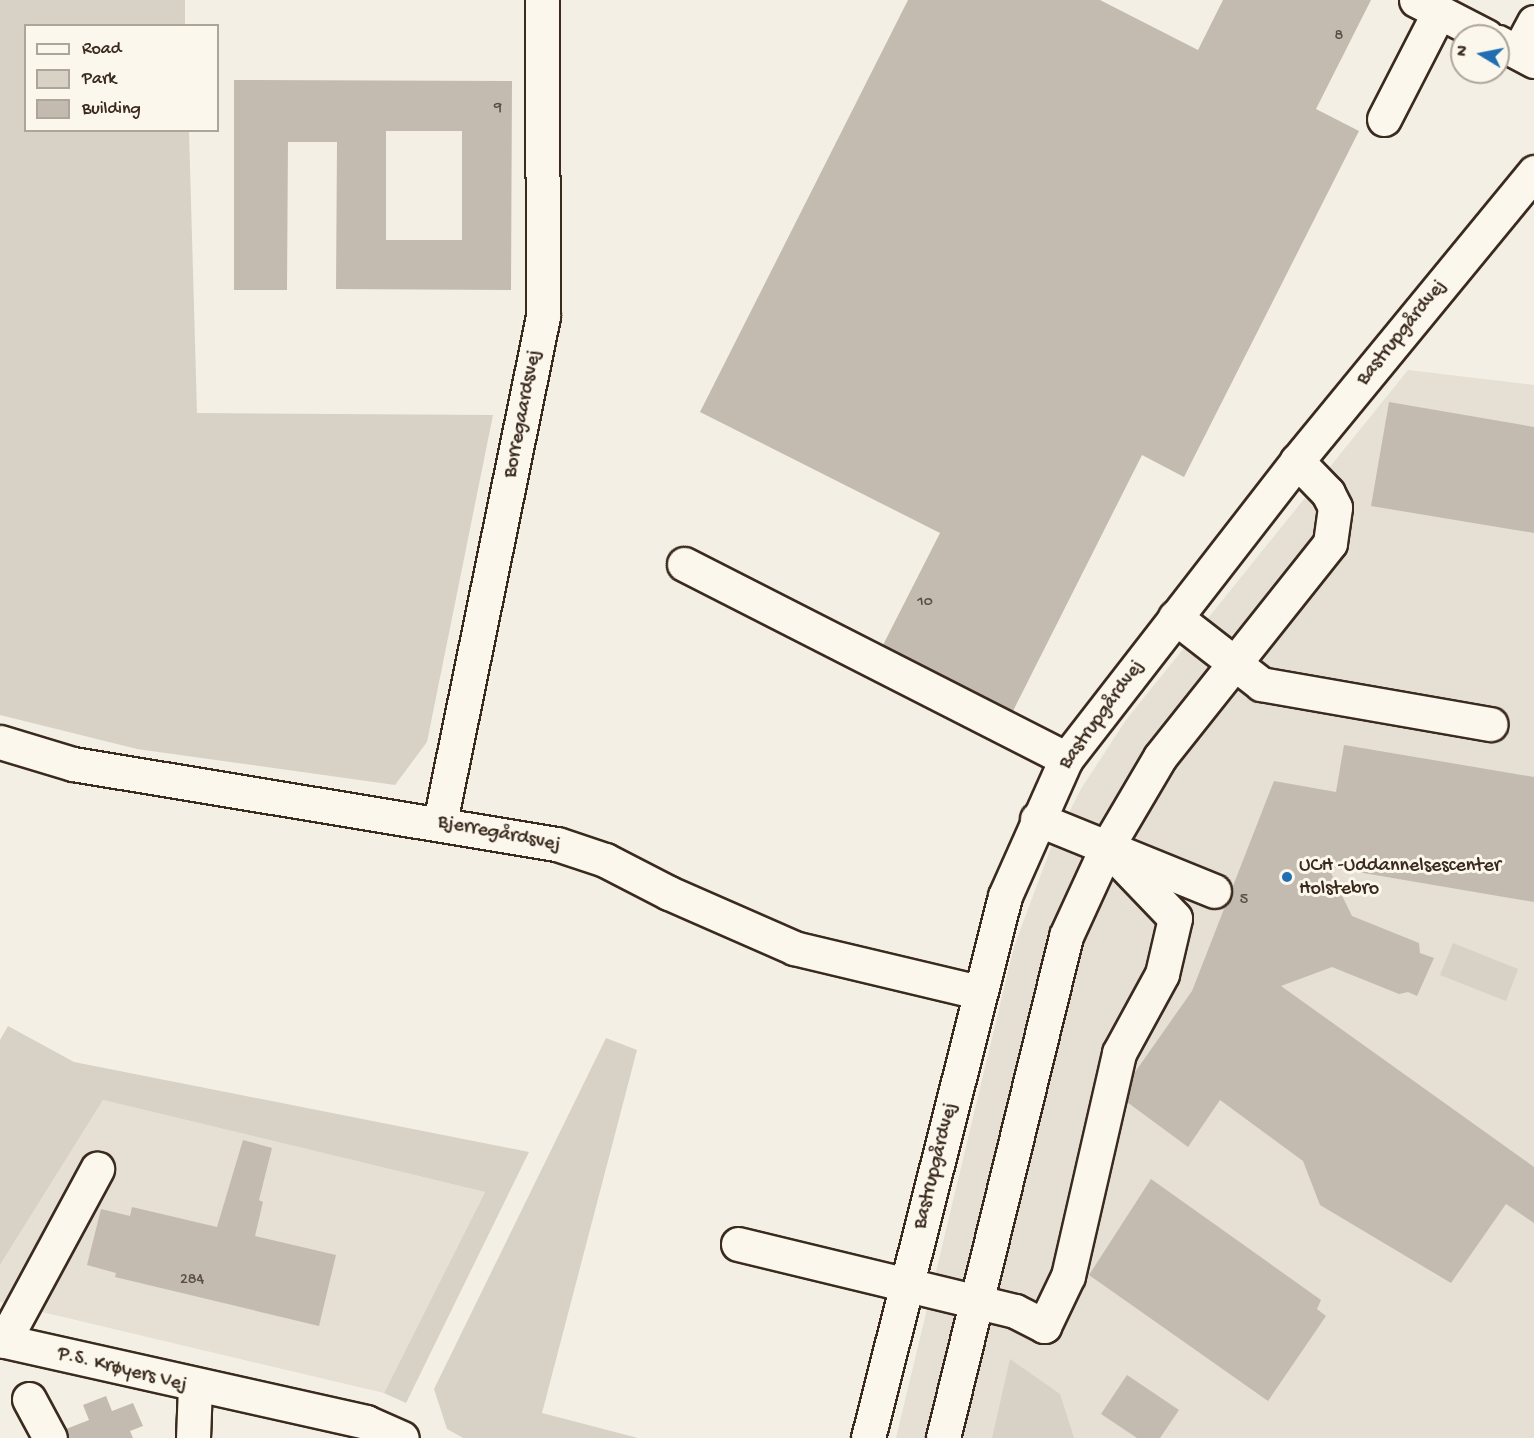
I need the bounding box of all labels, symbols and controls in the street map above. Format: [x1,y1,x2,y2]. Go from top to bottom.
legend [24,24,219,132]
north arrow [1450,24,1510,84]
house number: 8 [1335,27,1343,47]
text: Road [82,39,121,60]
text: N [1453,44,1474,58]
text: Park [82,69,116,90]
text: Building [82,99,141,120]
house number: 9 [494,99,502,119]
street label: Bastrupgårdvej [1352,275,1452,391]
street label: Borregaardsvej [499,348,547,480]
house number: 10 [917,593,933,613]
street label: Bastrupgårdvej [1054,656,1150,774]
street label: Bjerregårdsvej [436,810,562,858]
place label: UCH -Uddannelsescenter Holstebro [1299,854,1501,901]
marker: UCH -Uddannelsescenter Holstebro [1280,870,1294,884]
house number: 5 [1240,891,1248,911]
street label: Bastrupgårdvej [909,1100,963,1232]
house number: 284 [180,1271,204,1291]
street label: P.S. Krøyers Vej [55,1342,189,1398]

